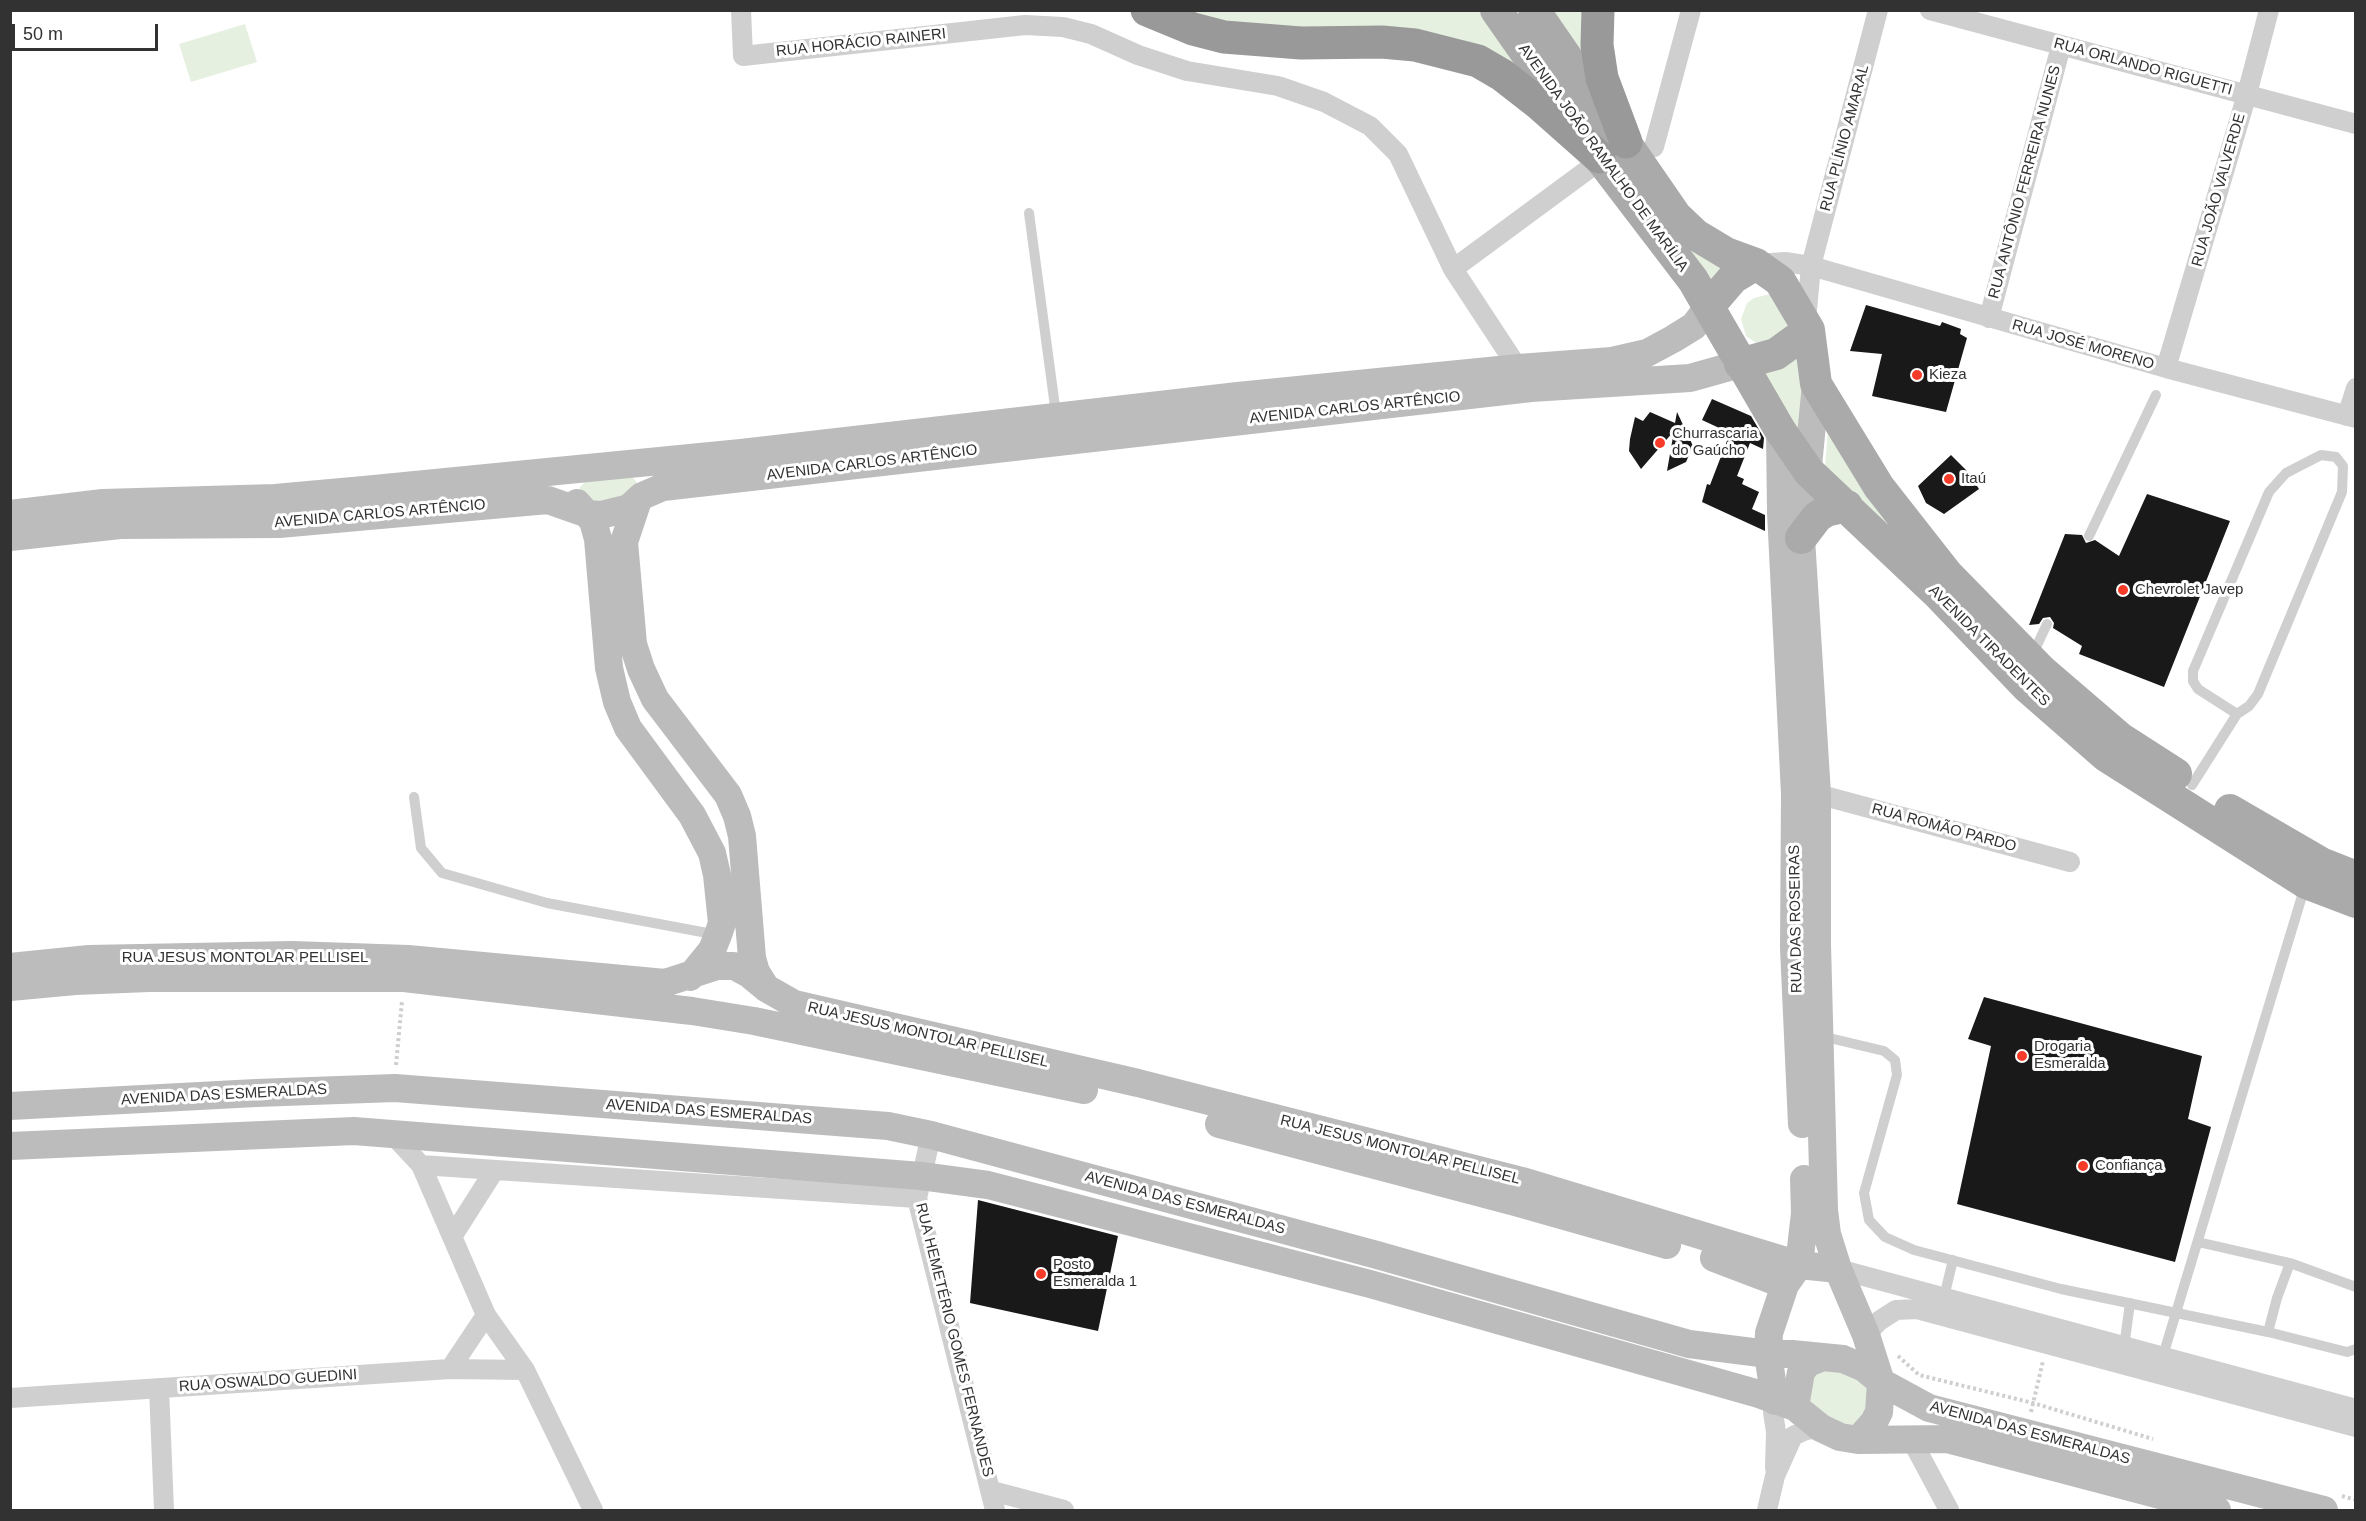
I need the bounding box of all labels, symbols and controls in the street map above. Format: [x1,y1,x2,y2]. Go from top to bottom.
scale bar [15,12,160,50]
text: 50 m [23,24,63,44]
street label: RUA HORÁCIO RAINERI [775,25,947,61]
street label: RUA ORLANDO RIGUETTI [2052,34,2234,100]
street label: AVENIDA JOÃO RAMALHO DE MARÍLIA [1514,41,1692,275]
street label: RUA PLÍNIO AMARAL [1817,63,1873,213]
street label: RUA ANTÔNIO FERREIRA NUNES [1985,63,2065,301]
street label: RUA JOÃO VALVERDE [2188,111,2250,269]
street label: RUA JOSÉ MORENO [2010,316,2156,374]
place label: Kieza [1929,366,1967,384]
marker: Kieza [1910,368,1924,382]
street label: AVENIDA CARLOS ARTÊNCIO [1249,388,1461,428]
place label: Churrascaria do Gaúcho [1672,425,1758,460]
marker: Churrascaria do Gaúcho [1653,436,1667,450]
street label: AVENIDA CARLOS ARTÊNCIO [766,441,978,485]
place label: Itaú [1961,470,1986,488]
marker: Itaú [1942,472,1956,486]
street label: AVENIDA CARLOS ARTÊNCIO [274,496,486,532]
place label: Chevrolet Javep [2135,581,2243,599]
street label: AVENIDA TIRADENTES [1925,582,2053,710]
marker: Chevrolet Javep [2116,583,2130,597]
street label: RUA ROMÃO PARDO [1870,800,2018,856]
street label: RUA DAS ROSEIRAS [1786,845,1806,993]
street label: RUA JESUS MONTOLAR PELLISEL [122,949,368,967]
street label: RUA JESUS MONTOLAR PELLISEL [806,999,1050,1071]
place label: Drogaria Esmeralda [2034,1038,2106,1073]
marker: Drogaria Esmeralda [2015,1049,2029,1063]
street label: AVENIDA DAS ESMERALDAS [120,1081,328,1109]
street label: AVENIDA DAS ESMERALDAS [605,1096,813,1128]
street label: RUA JESUS MONTOLAR PELLISEL [1278,1111,1522,1189]
place label: Confiança [2095,1157,2163,1175]
marker: Confiança [2076,1159,2090,1173]
street label: AVENIDA DAS ESMERALDAS [1083,1168,1287,1238]
street label: RUA HEMETÉRIO GOMES FERNANDES [911,1201,997,1479]
place label: Posto Esmeralda 1 [1053,1256,1137,1291]
marker: Posto Esmeralda 1 [1034,1267,1048,1281]
street label: RUA OSWALDO GUEDINI [178,1366,358,1396]
street label: AVENIDA DAS ESMERALDAS [1928,1398,2132,1468]

